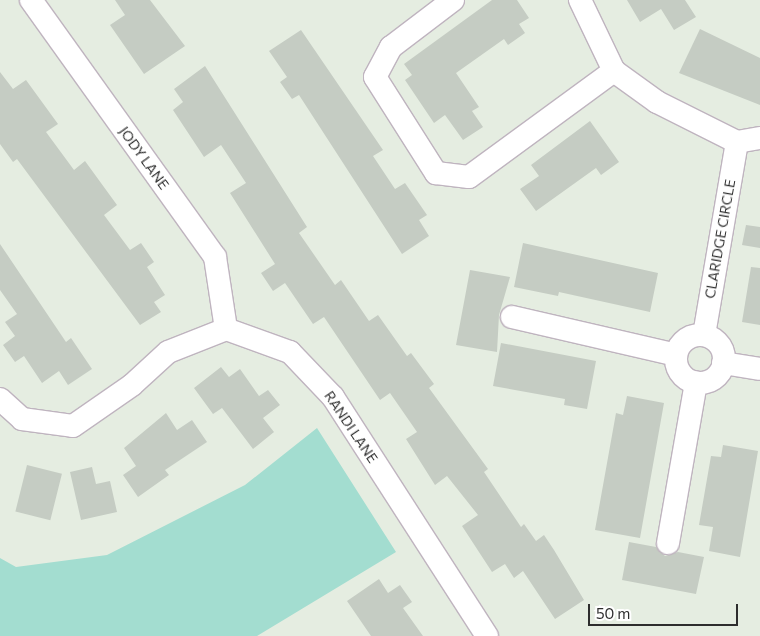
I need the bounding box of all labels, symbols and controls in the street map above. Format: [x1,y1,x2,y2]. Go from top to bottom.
street label: JODY LANE [116,123,172,193]
street label: CLARIDGE CIRCLE [701,178,739,300]
street label: RANDI LANE [321,388,381,466]
scale bar [590,594,740,626]
text: 50 m [596,604,630,622]

